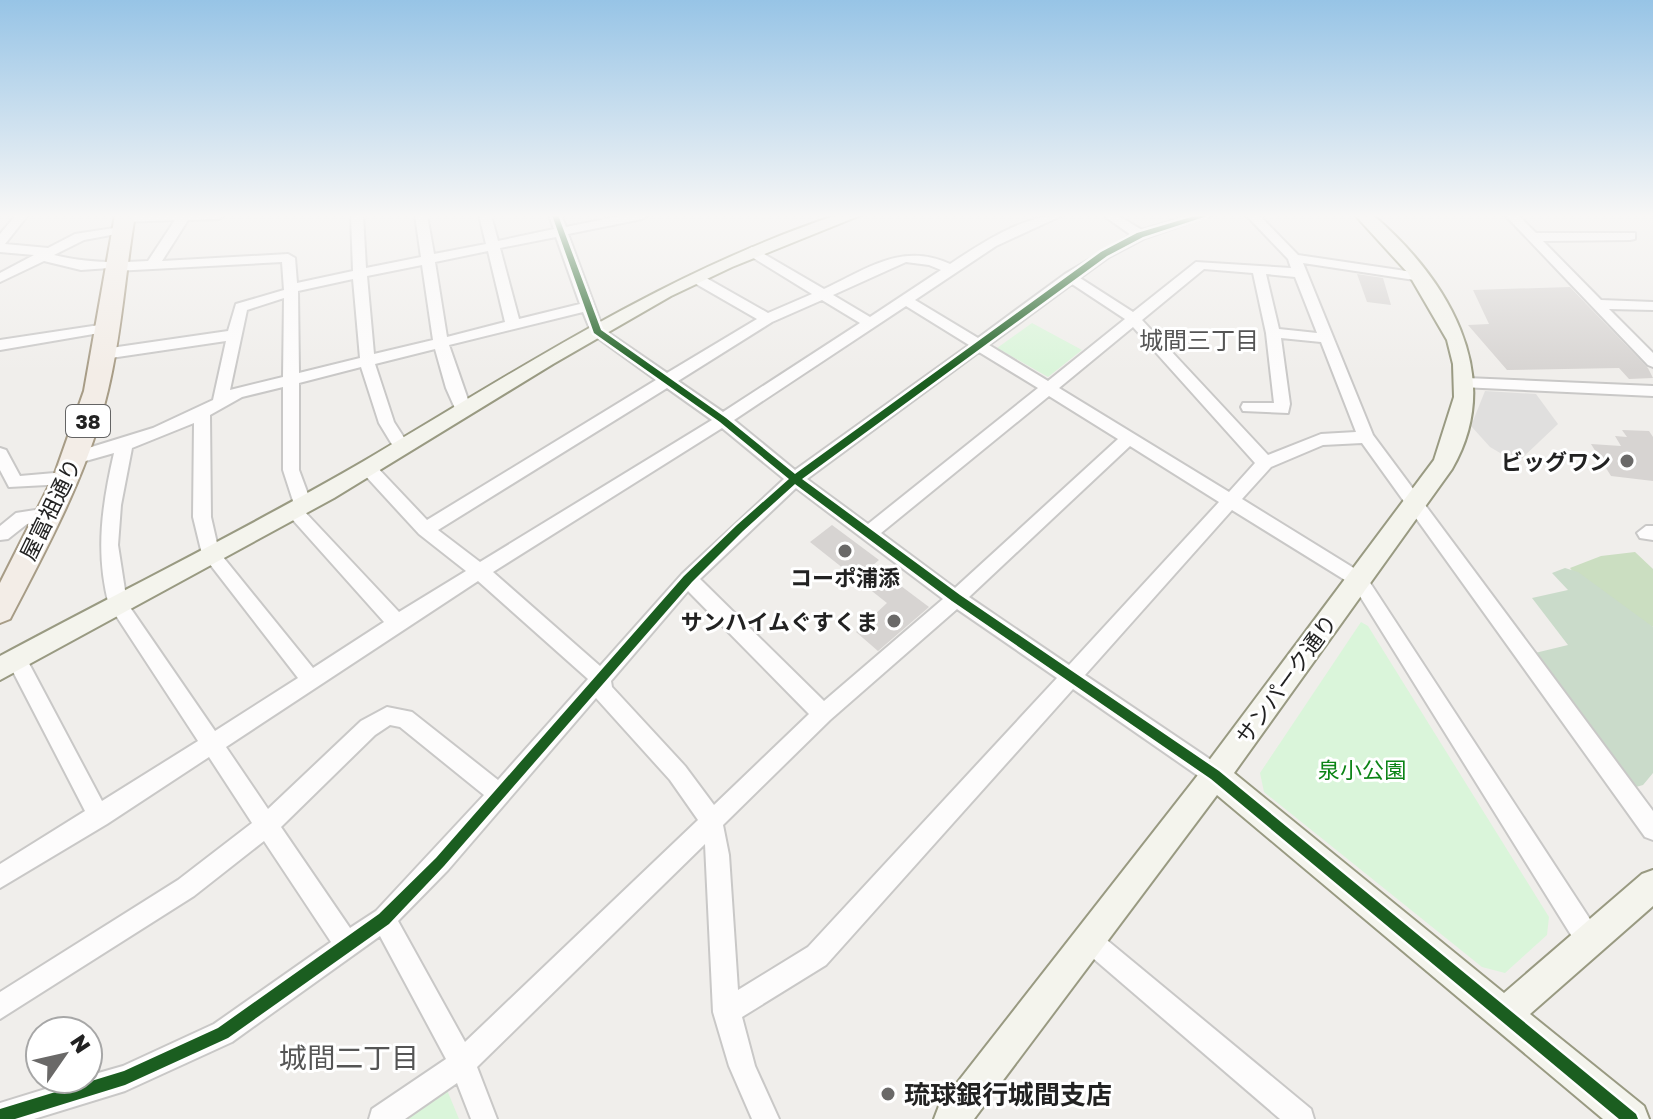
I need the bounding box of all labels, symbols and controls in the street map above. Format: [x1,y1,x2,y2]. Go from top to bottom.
district label: 城間三丁目 [1139,325,1259,354]
road number: 38 [66,405,110,437]
place label: ビッグワン [1501,448,1611,475]
marker: ビッグワン [1618,452,1636,470]
street label: 屋富祖通り [14,454,86,564]
marker: コーポ浦添 [836,542,854,560]
place label: コーポ浦添 [790,564,900,591]
place label: サンハイムぐすくま [681,608,878,635]
street label: サンパーク通り [1230,609,1342,749]
marker: サンハイムぐすくま [885,612,903,630]
park label: 泉小公園 [1318,756,1406,783]
north arrow [24,1015,104,1095]
text: N [65,1029,97,1058]
district label: 城間二丁目 [279,1041,419,1074]
place label: 琉球銀行城間支店 [904,1079,1112,1110]
marker: 琉球銀行城間支店 [879,1085,897,1103]

